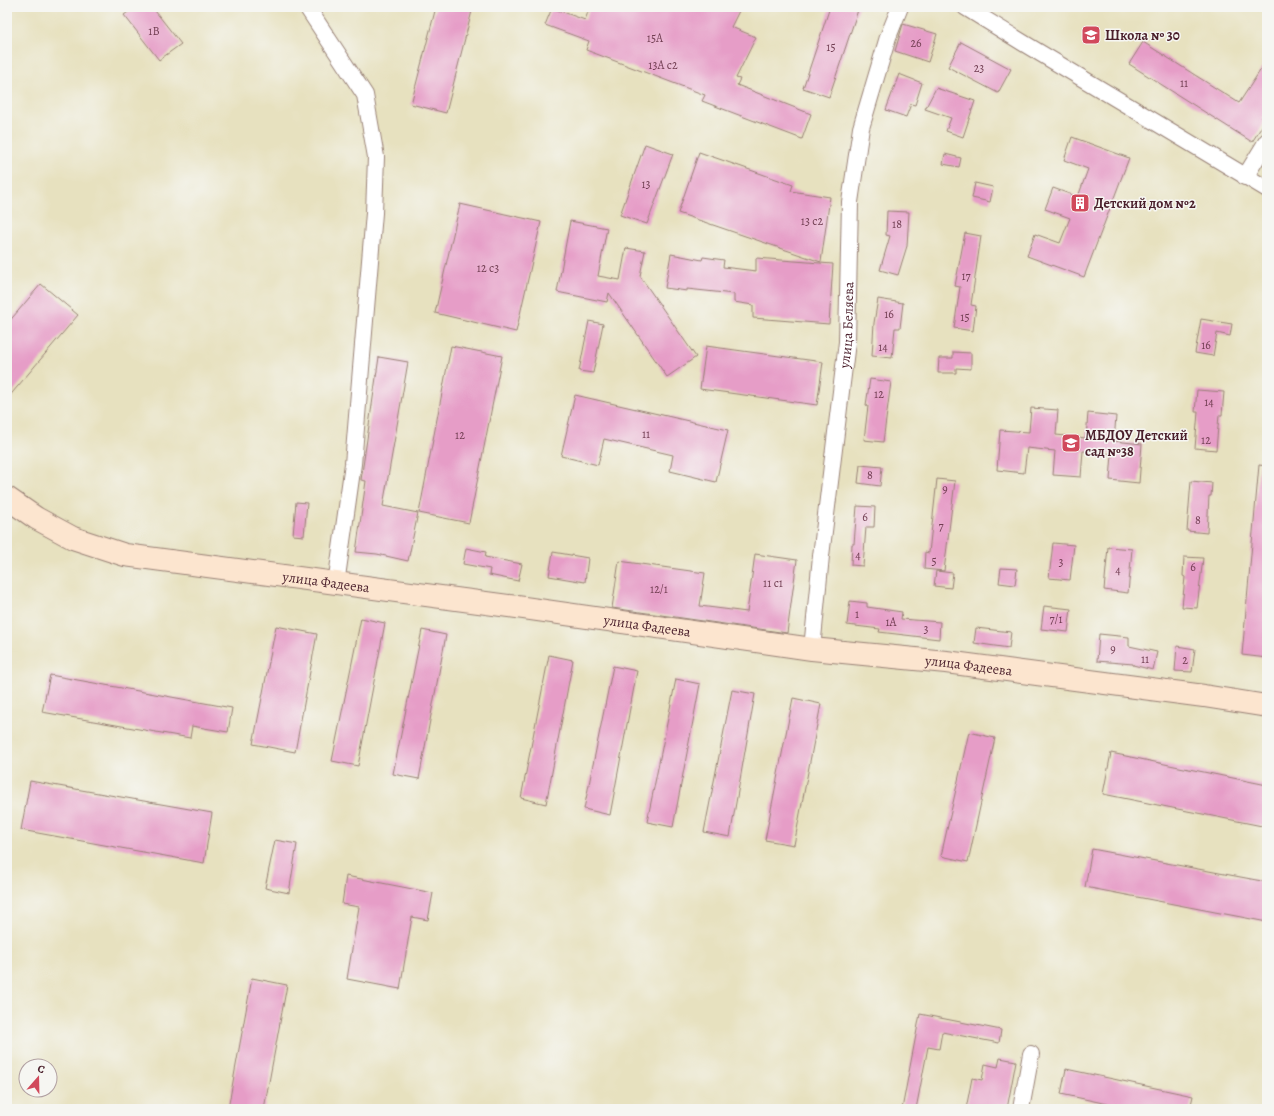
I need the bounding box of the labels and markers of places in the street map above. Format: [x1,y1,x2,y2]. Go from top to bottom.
school or university icon: Школа № 30 [1080,24,1102,46]
place label: Школа № 30 [1105,26,1180,45]
building icon: Детский дом №2 [1069,192,1091,214]
place label: Детский дом №2 [1094,194,1196,213]
place label: МБДОУ Детский сад №38 [1085,426,1188,461]
school or university icon: МБДОУ Детский сад №38 [1060,432,1082,454]

